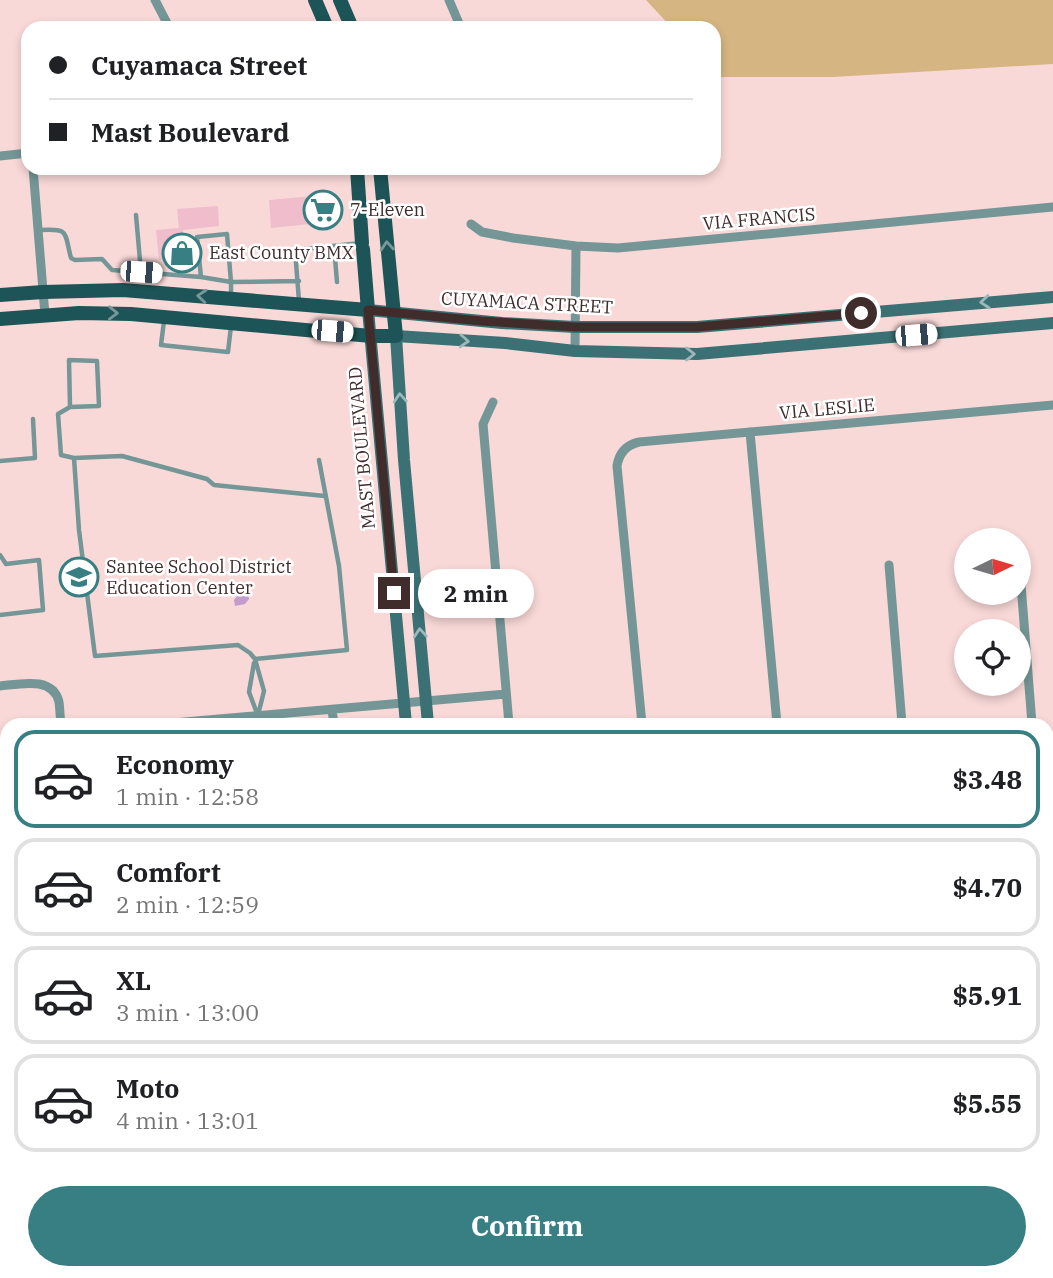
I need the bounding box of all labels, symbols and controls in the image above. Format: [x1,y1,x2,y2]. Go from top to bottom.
text: Cuyamaca Street [91,48,307,82]
text: Mast Boulevard [91,115,289,149]
supermarket icon: 7-Eleven [302,189,344,231]
place label: 7-Eleven [350,198,425,221]
street label: VIA FRANCIS [702,202,816,235]
shop icon: East County BMX [161,232,203,274]
one-way arrow [380,240,395,251]
place label: East County BMX [209,241,354,264]
car [120,260,163,284]
street label: CUYAMACA STREET [440,287,614,319]
one-way arrow [197,289,208,304]
one-way arrow [979,294,990,309]
route start [845,297,877,329]
one-way arrow [108,306,119,321]
car [311,319,354,343]
car [895,323,938,347]
one-way arrow [458,333,469,348]
one-way arrow [686,346,696,362]
street label: MAST BOULEVARD [343,366,380,530]
one-way arrow [393,392,408,403]
street label: VIA LESLIE [778,393,876,424]
north arrow [954,528,1031,606]
map controls [954,528,1031,696]
place label: Santee School District Education Center [106,555,292,599]
school or university icon: Santee School District Education Center [58,556,100,598]
callout: 2 min [418,568,534,618]
route end [378,577,410,609]
text: 2 min [444,578,508,608]
button: locate [954,619,1031,696]
one-way arrow [413,627,428,638]
text: Economy [116,747,234,781]
icon: car [32,748,95,811]
text: $3.48 [952,762,1022,796]
text: 1 min · 12:58 [116,781,259,811]
text: Comfort [116,855,221,889]
icon: car [32,856,95,919]
text: $4.70 [952,870,1022,904]
text: 2 min · 12:59 [116,889,259,919]
text: XL [116,963,151,997]
icon: car [32,964,95,1027]
text: $5.91 [952,978,1022,1012]
text: 3 min · 13:00 [116,997,259,1027]
text: Moto [116,1071,179,1105]
icon: car [32,1072,95,1135]
text: $5.55 [952,1086,1022,1120]
text: 4 min · 13:01 [116,1105,259,1135]
button: Confirm [28,1186,1026,1266]

